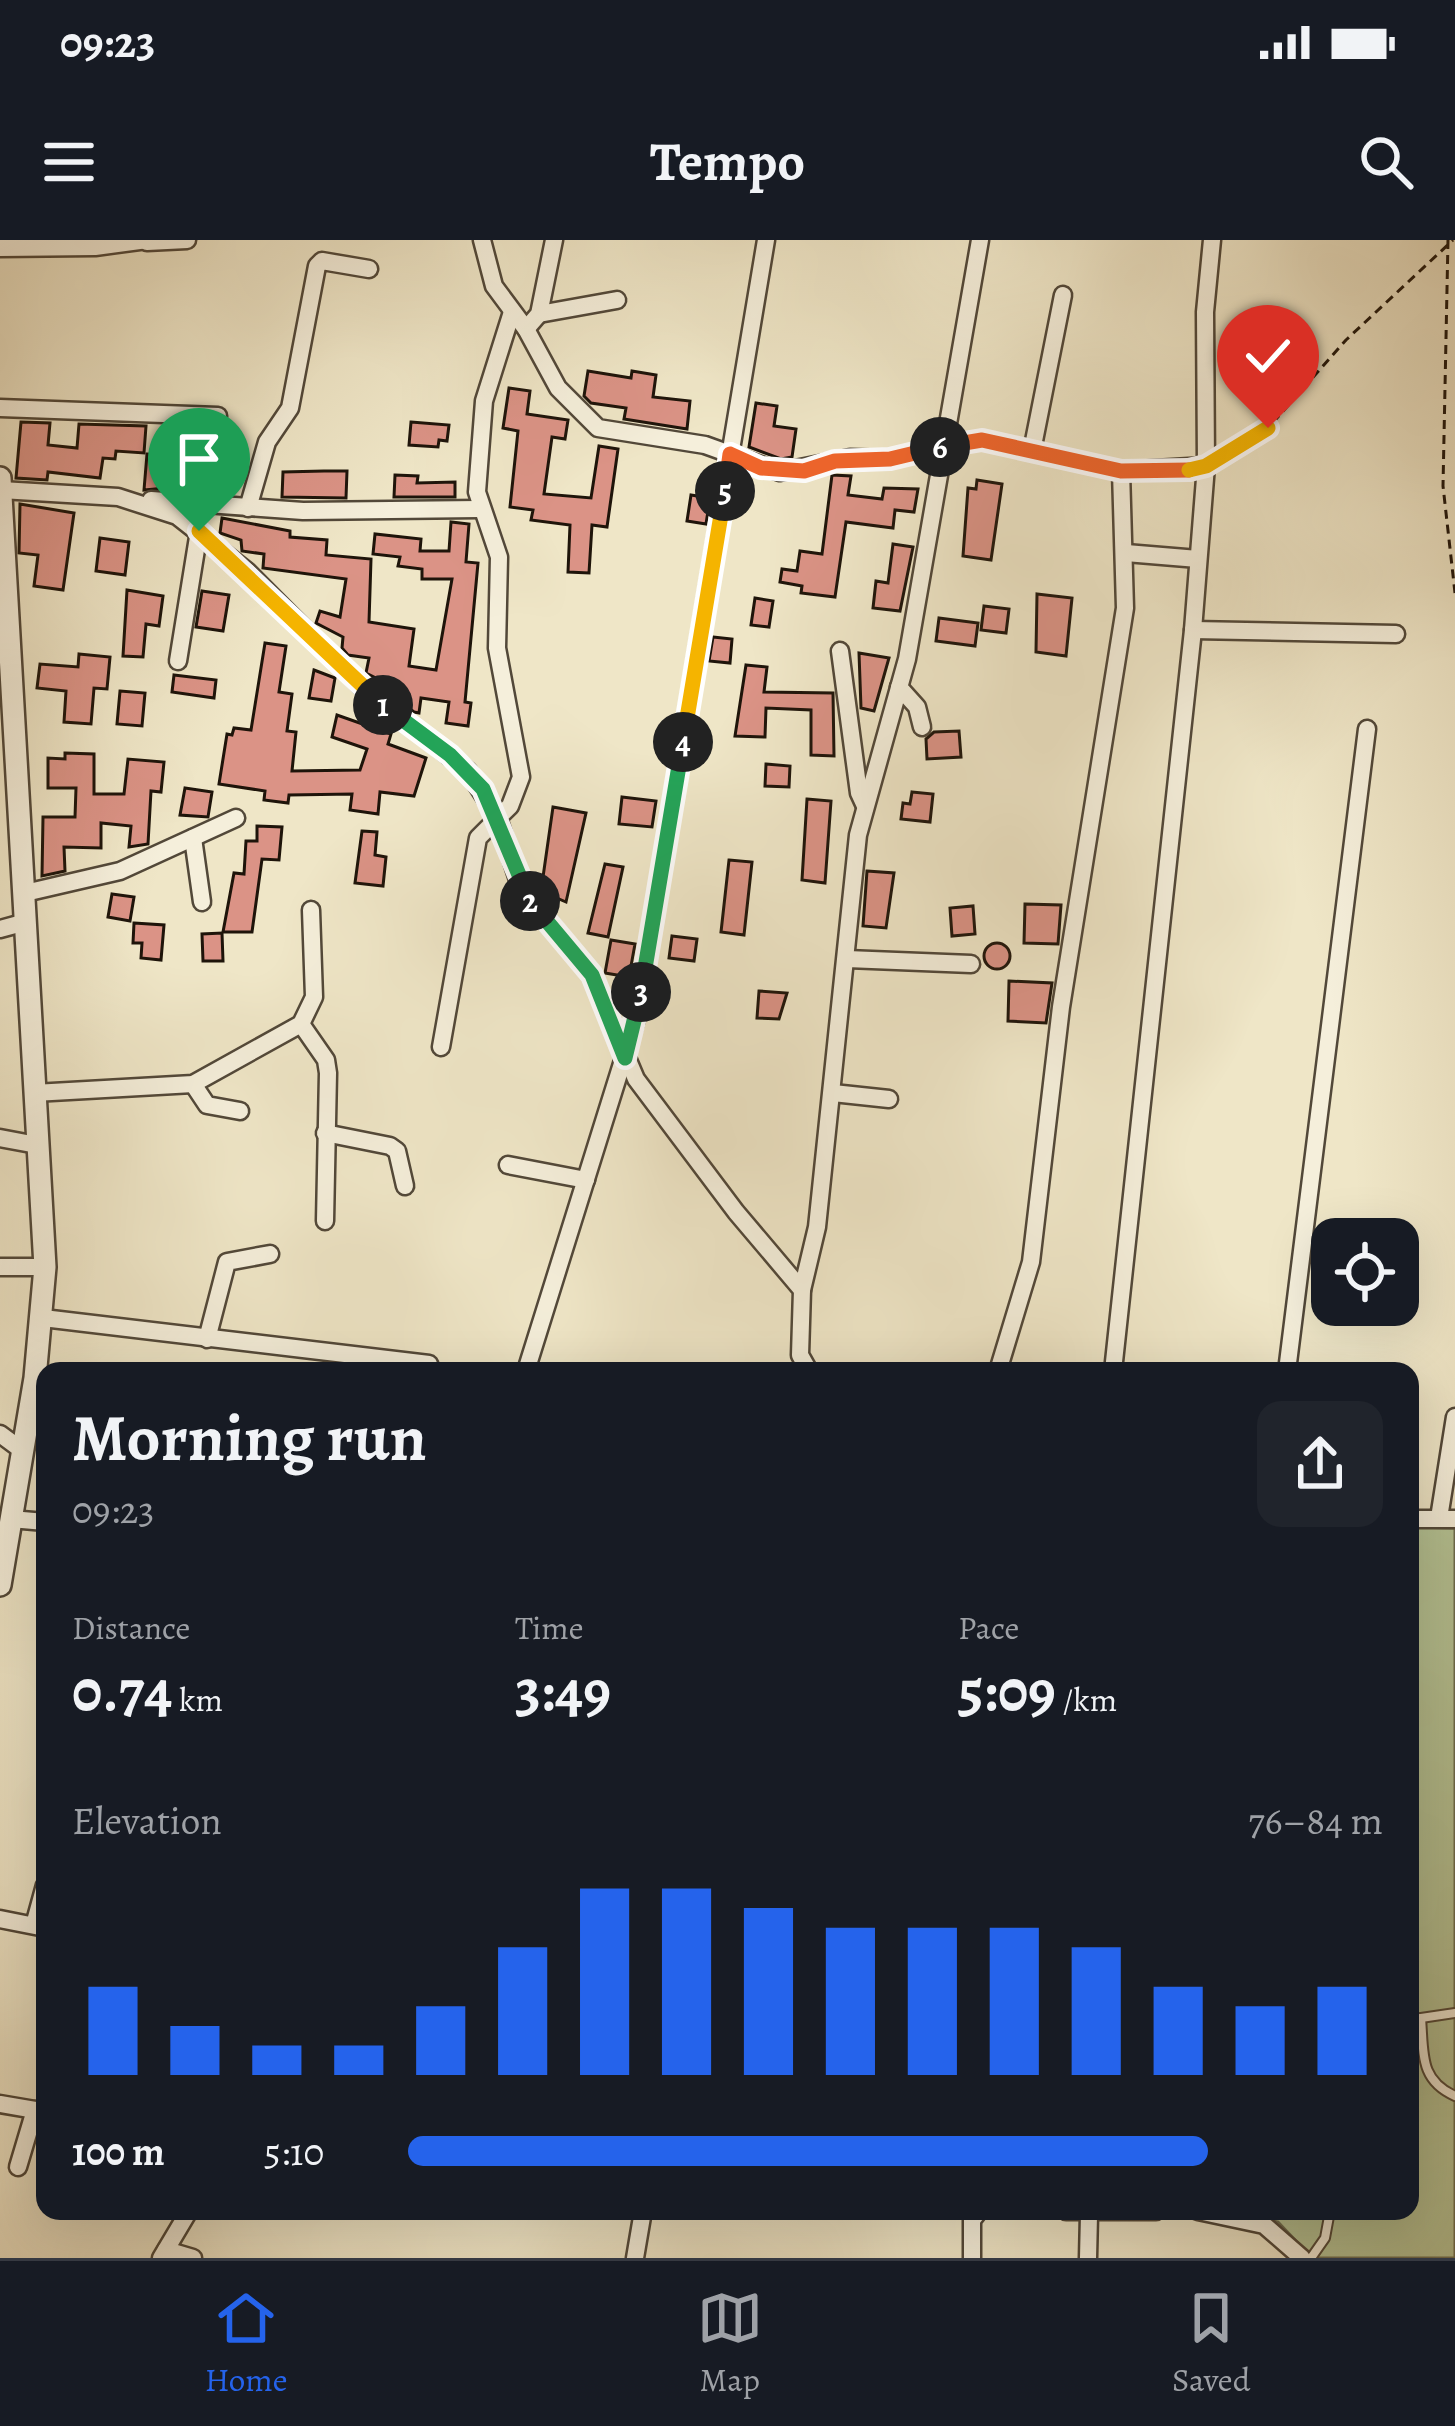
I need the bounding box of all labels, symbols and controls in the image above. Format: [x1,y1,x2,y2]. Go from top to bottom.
text: 09:23 [60,11,155,73]
text: Tempo [650,125,805,199]
icon: menu [36,129,102,195]
icon: search [1353,129,1419,195]
pin [1217,305,1319,428]
icon: check [1235,323,1301,389]
pin [148,408,250,531]
pin: 6 [910,417,970,477]
text: 6 [932,424,948,469]
icon: arrive [166,426,232,492]
pin: 5 [695,461,755,521]
text: 5 [718,468,732,513]
pin: 1 [353,675,413,735]
text: 1 [377,682,389,727]
pin: 4 [653,712,713,772]
text: 4 [675,719,691,764]
pin: 2 [500,871,560,931]
text: 2 [522,878,538,923]
pin: 3 [611,962,671,1022]
text: 3 [634,969,648,1014]
map controls [1311,1218,1419,1326]
button: locate [1311,1218,1419,1326]
text: Morning run [72,1393,427,1483]
button: share [1257,1401,1383,1527]
text: 09:23 [72,1483,155,1536]
text: Distance [72,1605,190,1650]
text: Time [515,1605,584,1650]
text: Pace [958,1605,1019,1650]
text: 0.74 [72,1650,173,1732]
text: 3:49 [515,1650,611,1732]
text: 5:09 [958,1650,1056,1732]
text: km [173,1677,223,1722]
text: /km [1056,1677,1117,1722]
text: Elevation [72,1794,222,1847]
text: 76–84 m [1248,1794,1383,1847]
text: 100 m [72,2125,165,2178]
text: 5:10 [264,2125,324,2178]
tab: Home [205,2285,288,2402]
tab: Map [697,2285,763,2402]
tab: Saved [1172,2285,1250,2402]

